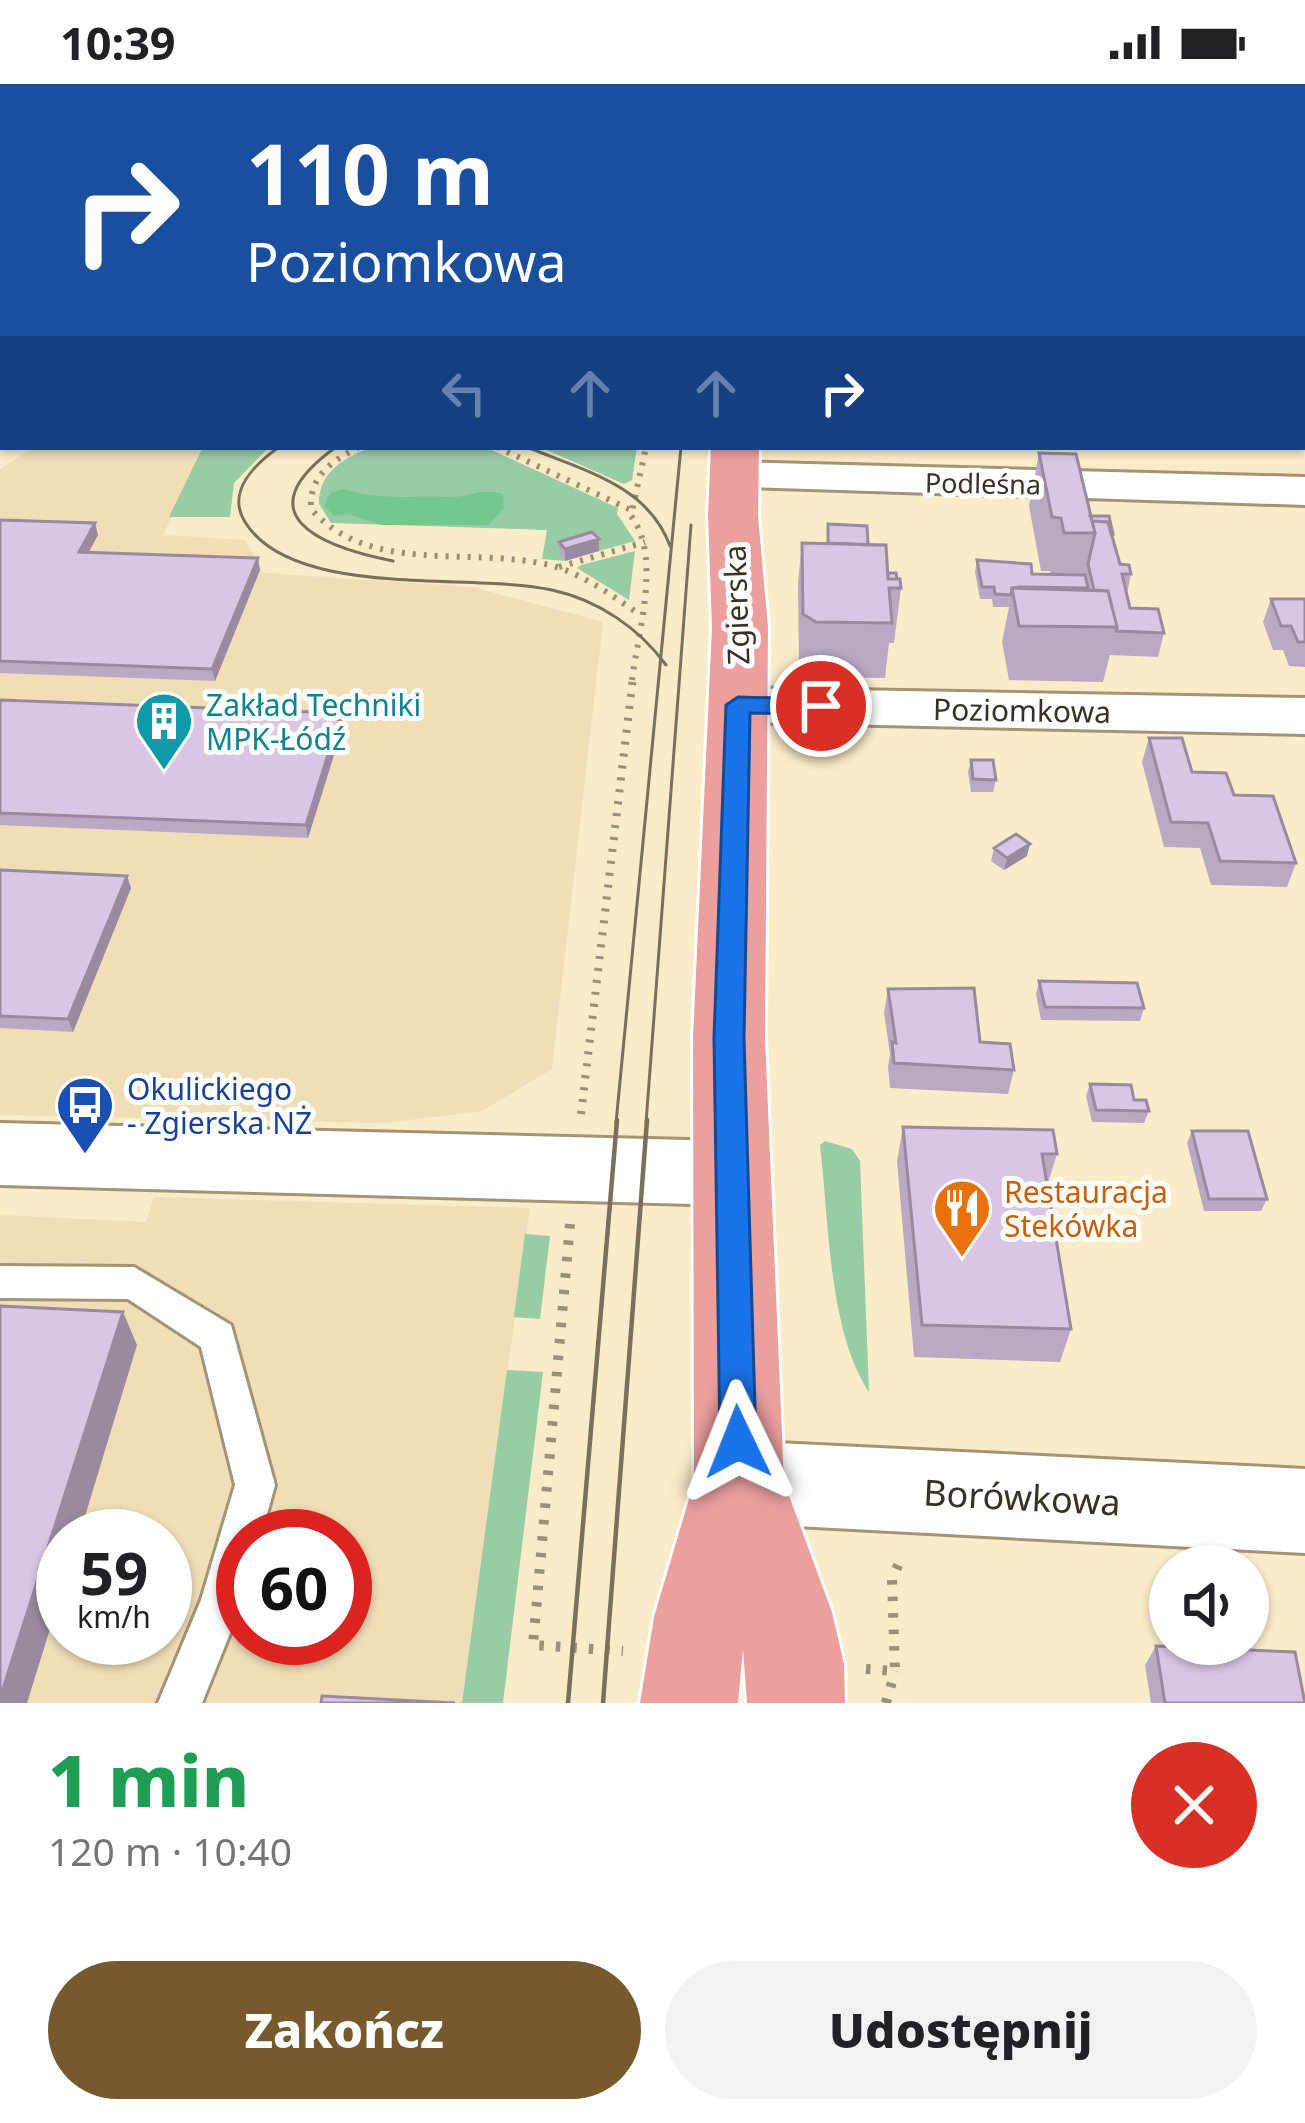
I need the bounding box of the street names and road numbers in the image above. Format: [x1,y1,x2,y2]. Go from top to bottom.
street label: Podleśna [925,463,1041,503]
street label: Zgierska [713,544,759,666]
street label: Poziomkowa [933,688,1111,732]
street label: Borówkowa [922,1467,1122,1527]

